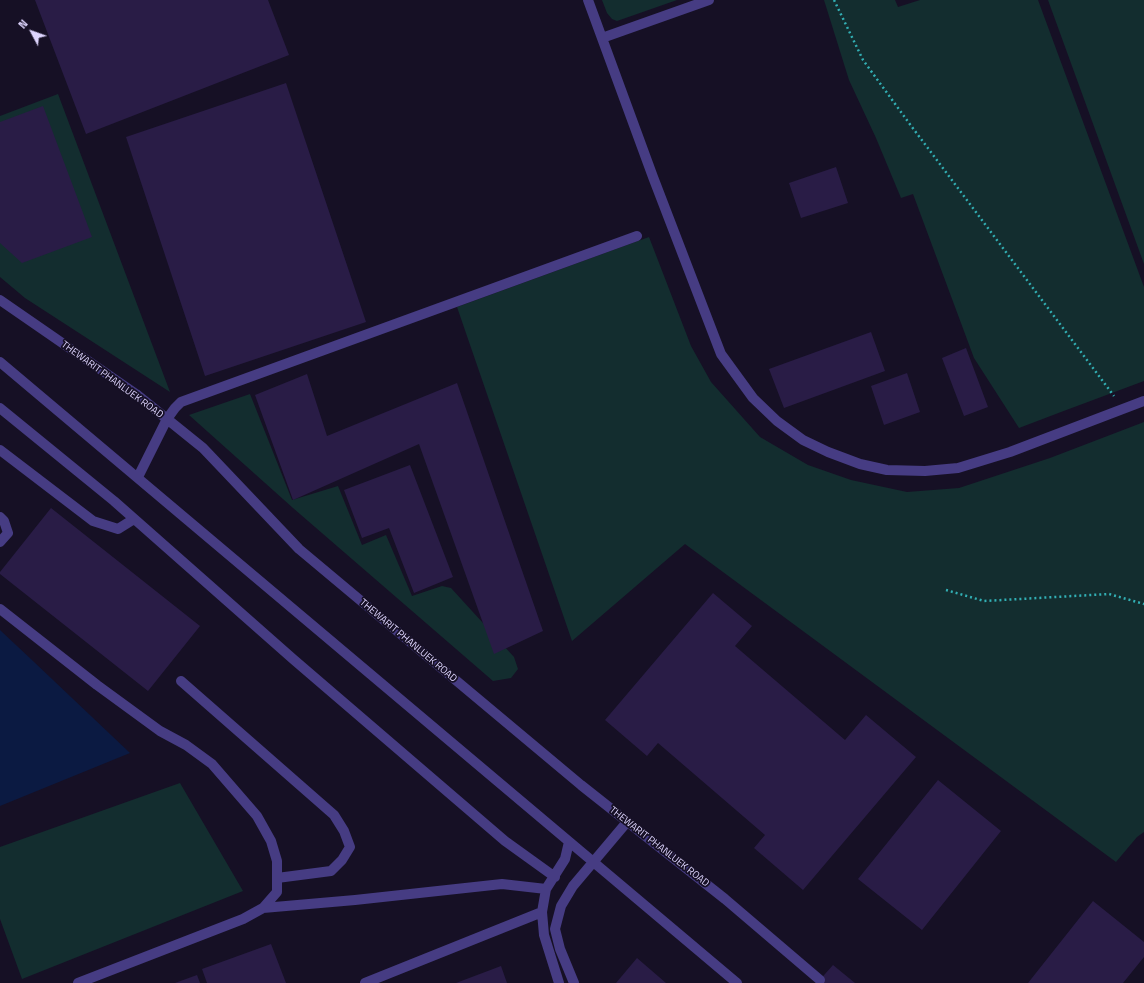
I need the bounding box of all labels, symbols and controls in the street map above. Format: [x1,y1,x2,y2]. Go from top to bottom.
north arrow [12,12,52,52]
text: N [14,16,31,32]
street label: THEWARIT PHANLUEK ROAD [59,339,165,421]
street label: THEWARIT PHANLUEK ROAD [357,597,459,685]
street label: THEWARIT PHANLUEK ROAD [607,804,711,890]

